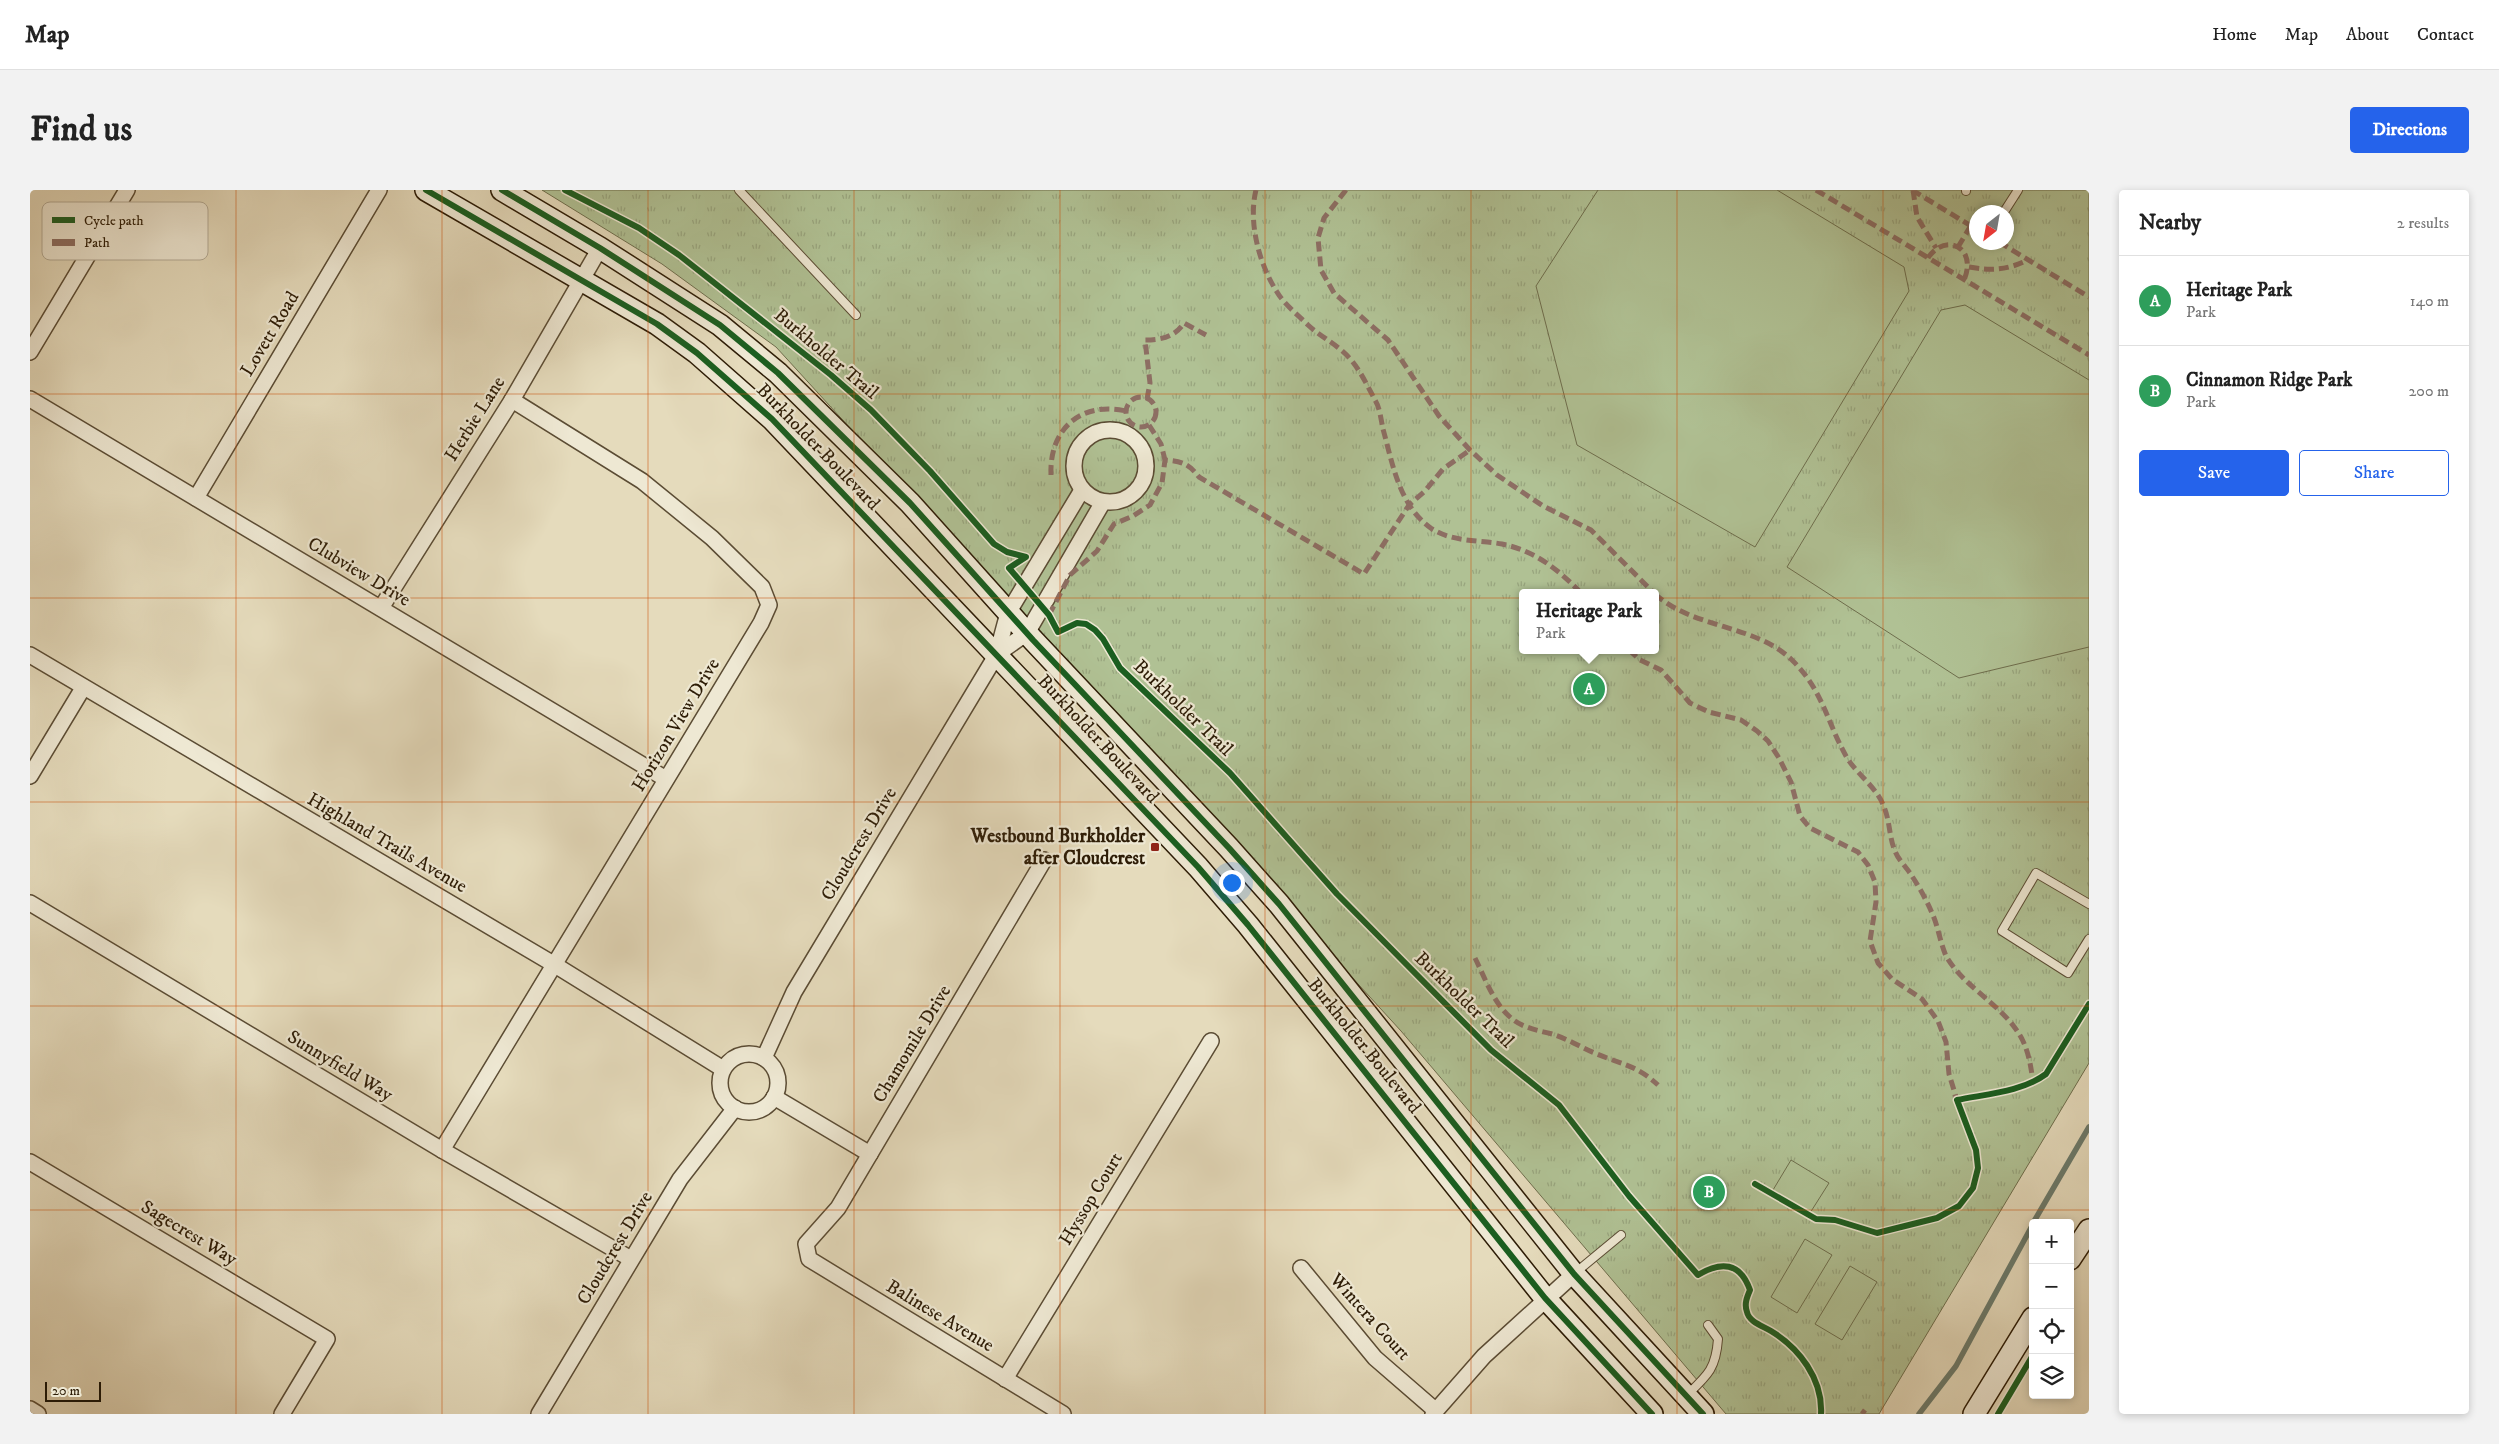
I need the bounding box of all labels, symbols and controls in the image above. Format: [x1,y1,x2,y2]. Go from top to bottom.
text: Map [25,20,69,50]
text: Home [2212,24,2257,46]
text: Map [2285,24,2318,46]
text: About [2346,24,2389,46]
text: Contact [2417,24,2474,46]
button: Directions [2350,107,2469,153]
text: Find us [30,108,132,152]
legend [42,202,208,260]
north arrow [1969,205,2014,250]
text: Nearby [2139,210,2201,236]
text: Cycle path [84,212,144,230]
text: 2 results [2397,213,2449,233]
text: Path [84,234,111,252]
text: Heritage Park [2186,279,2292,302]
street label: Lovett Road [236,287,305,381]
text: A [2150,291,2160,311]
text: 140 m [2410,291,2449,311]
text: Park [2186,302,2216,322]
street label: Burkholder Trail [769,304,883,404]
text: Cinnamon Ridge Park [2186,369,2353,392]
street label: Herbie Lane [440,372,510,466]
street label: Burkholder Boulevard [751,379,885,516]
text: B [2150,381,2160,401]
text: 200 m [2408,381,2449,401]
text: Park [2186,392,2216,412]
button: Save [2139,450,2289,496]
button: Share [2299,450,2449,496]
street label: Clubview Drive [303,532,415,612]
popup [1519,589,1659,654]
text: Heritage Park [1536,600,1642,623]
text: Park [1536,623,1566,643]
street label: Horizon View Drive [627,654,725,796]
street label: Burkholder Trail [1129,655,1238,761]
street label: Burkholder Boulevard [1032,670,1164,809]
pin: A [1573,670,1605,708]
street label: Cloudcrest Drive [816,783,902,905]
street label: Highland Trails Avenue [303,788,471,898]
place label: Westbound Burkholder after Cloudcrest [970,825,1146,870]
marker: Westbound Burkholder after Cloudcrest [1149,841,1161,853]
your location [1219,870,1245,896]
street label: Burkholder Trail [1410,947,1519,1053]
street label: Burkholder Boulevard [1302,974,1426,1119]
street label: Chamomile Drive [868,981,956,1107]
street label: Sunnyfield Way [283,1026,398,1107]
street label: Hyssop Court [1054,1148,1128,1250]
pin: B [1693,1173,1725,1211]
street label: Cloudcrest Drive [572,1187,658,1309]
street label: Sagecrest Way [137,1195,242,1271]
map controls [2029,1219,2074,1399]
button: + [2029,1219,2074,1264]
button: − [2029,1264,2074,1309]
street label: Wintera Court [1324,1268,1415,1365]
street label: Balinese Avenue [882,1275,998,1357]
button: locate [2029,1309,2074,1354]
button: layers [2029,1354,2074,1399]
scale bar [45,1379,101,1402]
text: 20 m [52,1382,80,1400]

